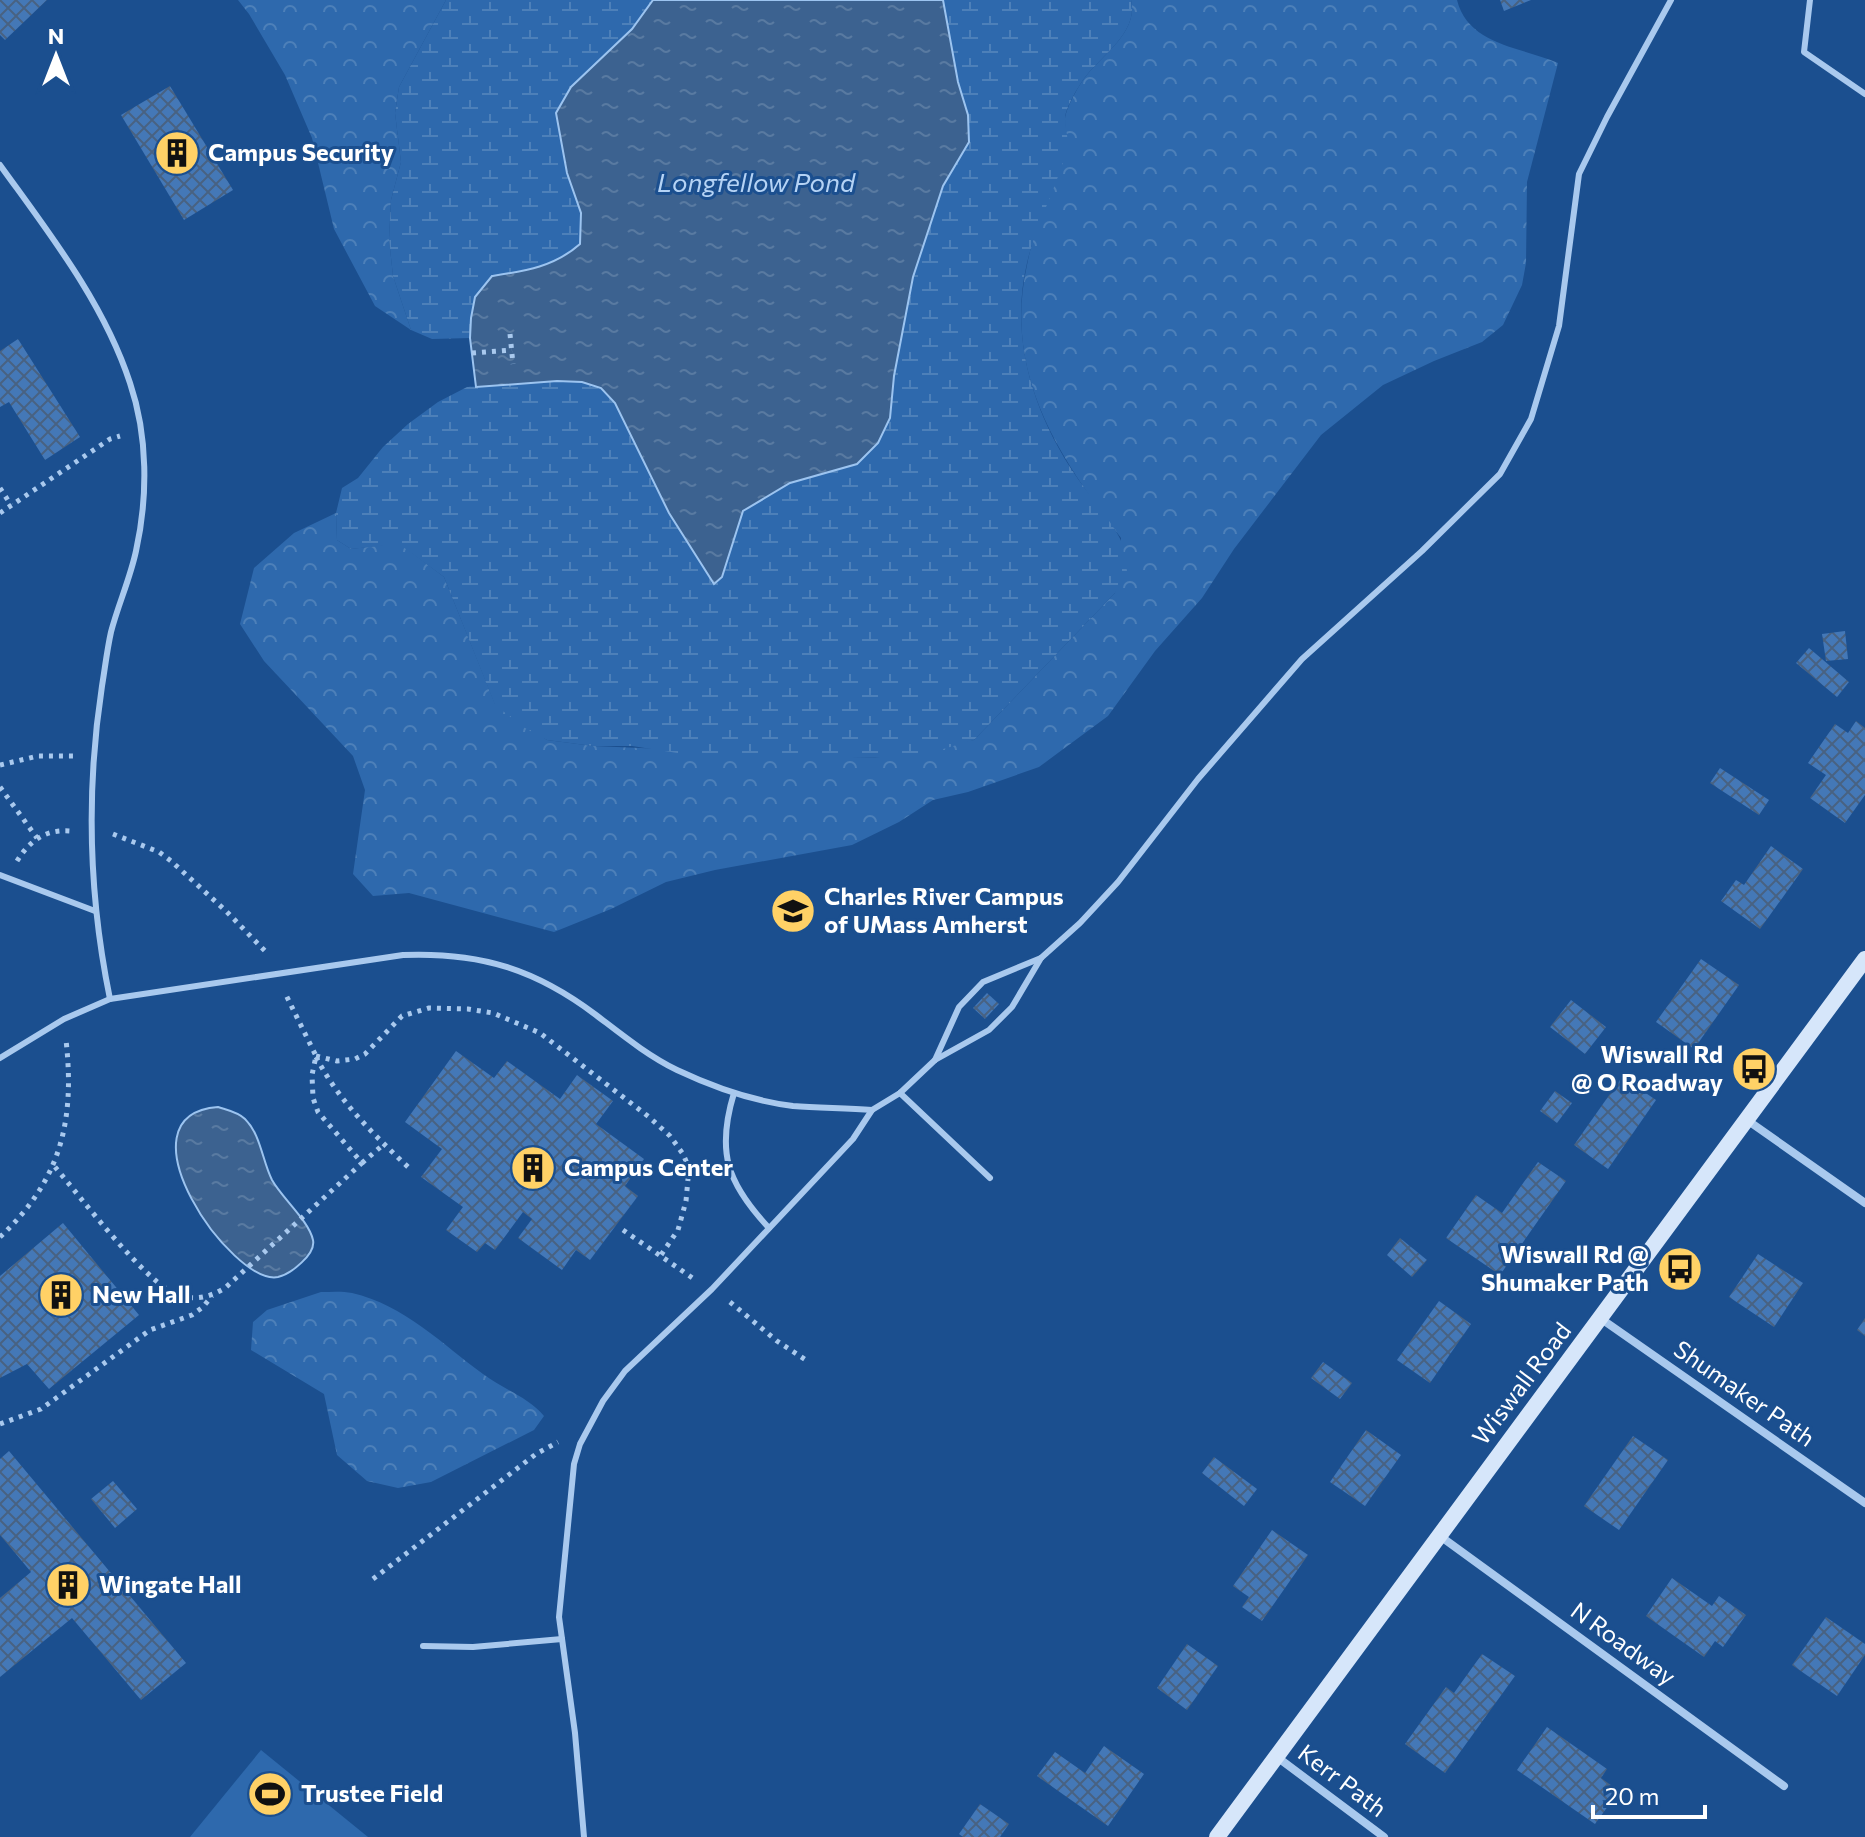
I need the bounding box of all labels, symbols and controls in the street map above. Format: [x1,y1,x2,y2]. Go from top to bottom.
north arrow [16,16,96,96]
text: N [48,22,64,49]
building icon: Campus Security [153,129,201,177]
place label: Campus Security [208,137,394,166]
water label: Longfellow Pond [657,166,856,197]
place label: Charles River Campus of UMass Amherst [824,881,1064,938]
school or university icon: Charles River Campus of UMass Amherst [769,887,817,935]
place label: Wiswall Rd @ O Roadway [1571,1039,1723,1096]
bus stop icon: Wiswall Rd @ O Roadway [1730,1045,1778,1093]
building icon: Campus Center [509,1144,557,1192]
place label: Campus Center [564,1152,733,1181]
place label: Wiswall Rd @ Shumaker Path [1481,1239,1649,1296]
bus stop icon: Wiswall Rd @ Shumaker Path [1656,1245,1704,1293]
building icon: New Hall [37,1271,85,1319]
place label: New Hall [92,1279,191,1308]
street label: Wiswall Road [1465,1316,1576,1450]
street label: Shumaker Path [1669,1334,1821,1452]
building icon: Wingate Hall [44,1561,92,1609]
place label: Wingate Hall [99,1569,241,1598]
street label: N Roadway [1566,1595,1682,1690]
street label: Kerr Path [1293,1737,1393,1822]
scale bar [1593,1769,1705,1819]
sports icon: Trustee Field [246,1770,294,1818]
place label: Trustee Field [301,1778,443,1807]
text: 20 m [1605,1781,1659,1810]

